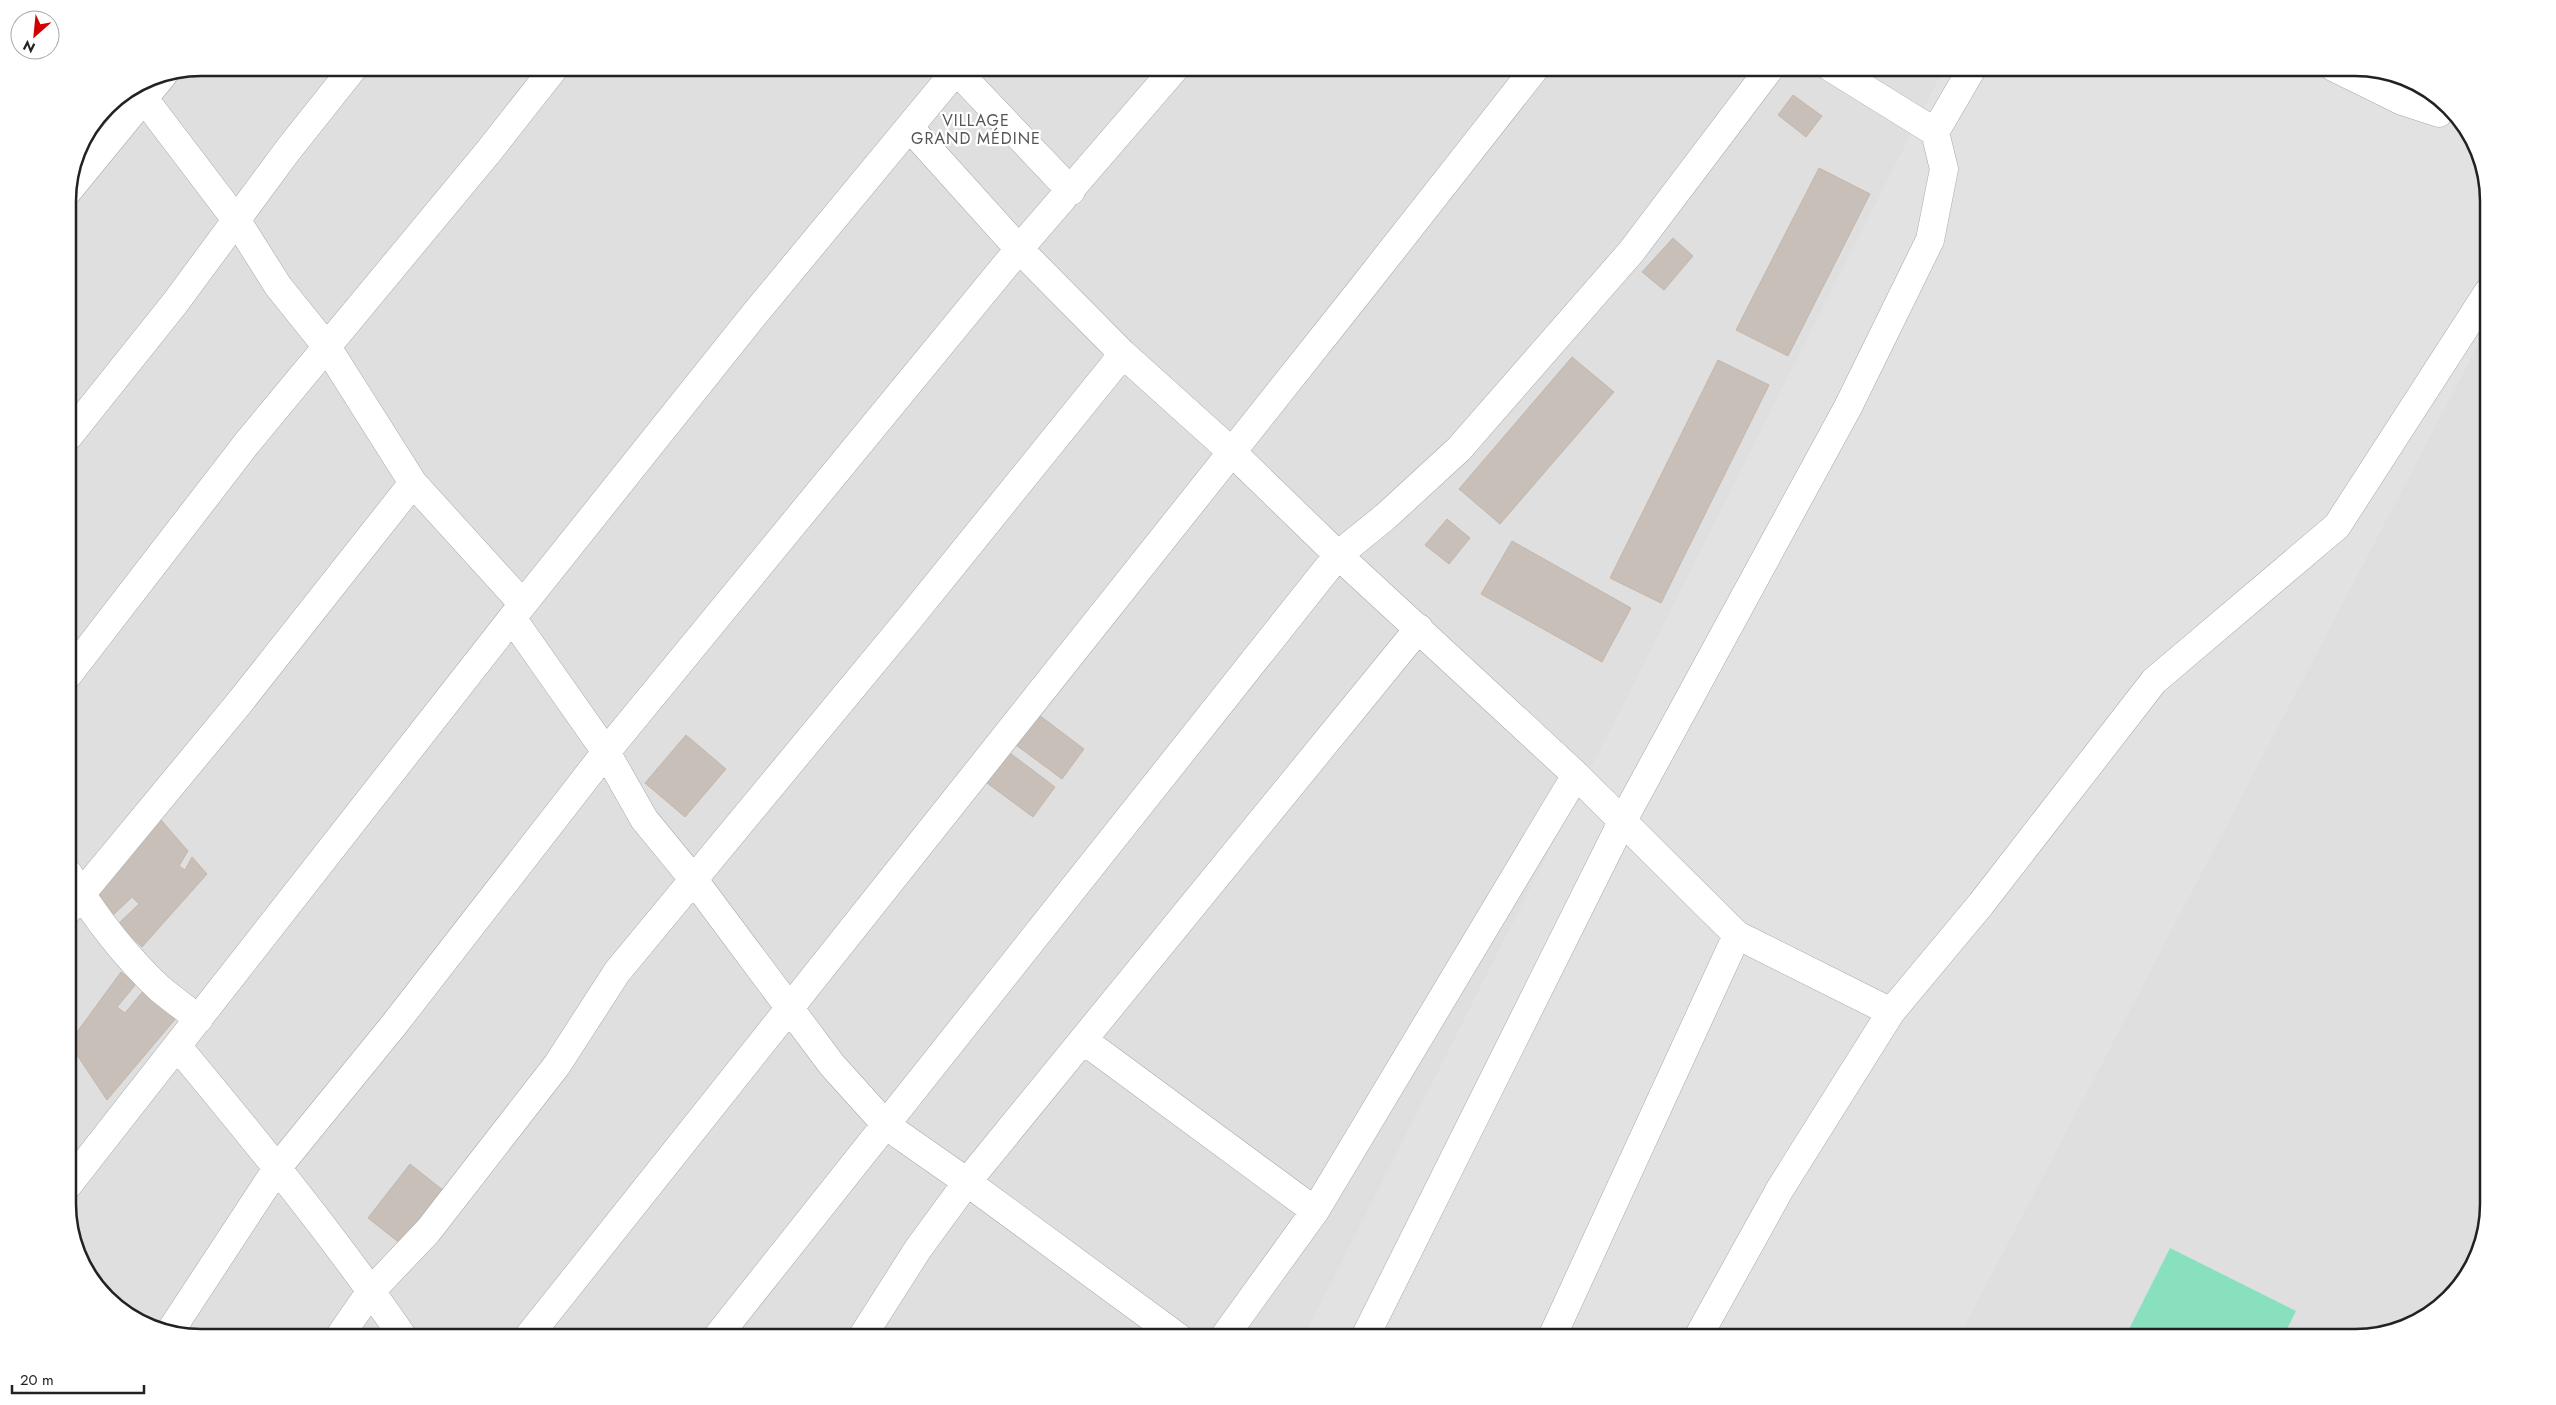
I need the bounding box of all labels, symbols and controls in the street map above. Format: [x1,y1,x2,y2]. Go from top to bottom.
north arrow [10,10,60,60]
text: N [20,35,39,58]
district label: VILLAGE GRAND MÉDINE [911,109,1041,150]
scale bar [12,1362,145,1394]
text: 20 m [20,1369,54,1391]

